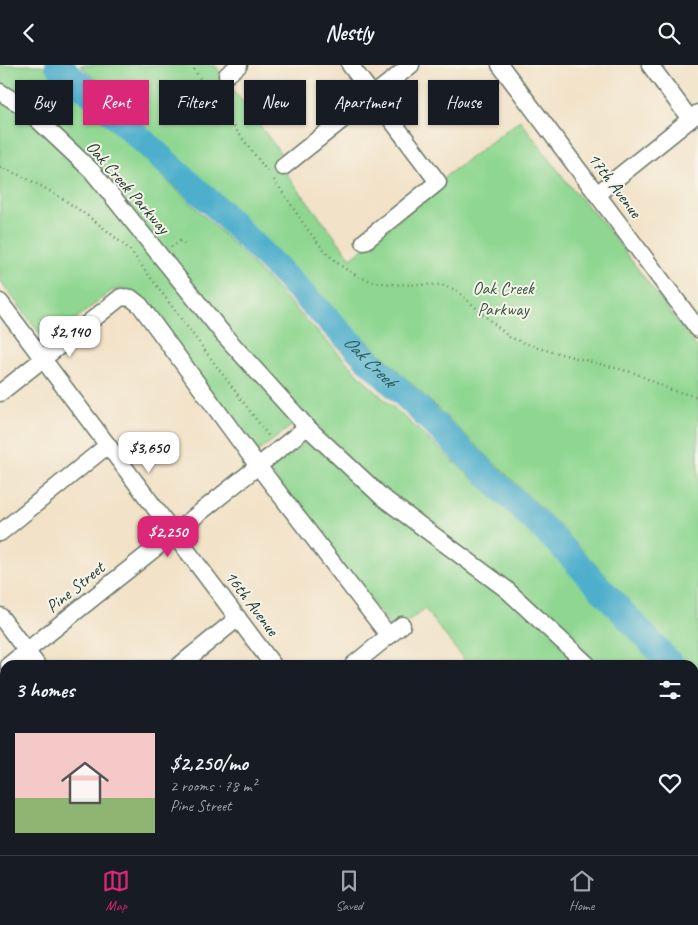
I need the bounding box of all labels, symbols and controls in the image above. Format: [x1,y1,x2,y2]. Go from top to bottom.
icon: back [15,19,43,47]
text: Nestly [325,19,373,47]
icon: search [655,19,683,47]
chip: Buy [15,80,73,125]
chip: Rent [83,80,149,125]
chip: Filters [159,80,234,125]
chip: New [244,80,306,125]
chip: Apartment [316,80,418,125]
chip: House [428,80,499,125]
street label: Oak Creek Parkway [81,136,176,240]
street label: 17th Avenue [583,148,647,223]
park label: Oak Creek Parkway [473,277,535,320]
pin: $2,140 [29,315,111,358]
text: $2,140 [50,322,90,342]
water label: Oak Creek [338,330,404,395]
pin: $3,650 [108,431,190,474]
text: $3,650 [129,438,169,458]
pin: $2,250 [127,515,209,558]
text: $2,250 [149,522,187,542]
street label: Pine Street [41,555,110,617]
street label: 16th Avenue [220,566,284,641]
icon: filters [656,676,684,704]
text: 3 homes [15,677,74,703]
text: $2,250/mo [170,750,248,776]
icon: home [55,753,115,813]
icon: heart [656,769,684,797]
text: 2 rooms · 78 m² [170,776,256,796]
text: Pine Street [170,796,231,816]
tab: Map [102,867,130,914]
tab: Saved [335,867,363,914]
tab: Home [568,867,596,914]

